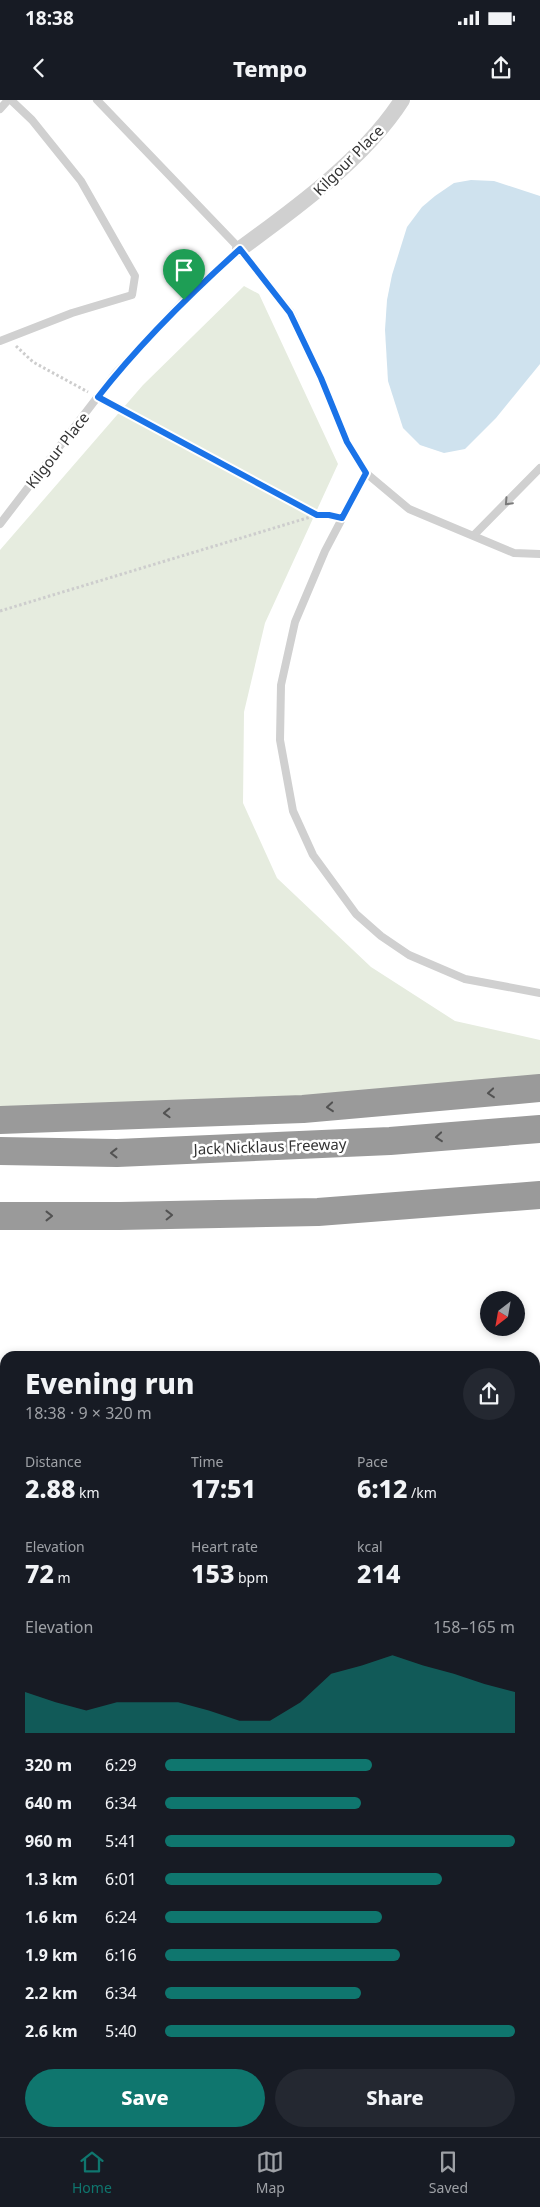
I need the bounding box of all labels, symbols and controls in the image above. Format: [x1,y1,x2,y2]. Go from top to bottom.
text: 18:38 [25,5,74,31]
text: Tempo [233,53,307,83]
icon: back [25,54,53,82]
icon: share [487,54,515,82]
street label: Kilgour Place [309,121,387,199]
pin [163,249,205,300]
icon: arrive [170,256,198,284]
street label: Kilgour Place [21,408,93,492]
one-way arrow [505,496,514,505]
one-way arrow [487,1087,495,1098]
one-way arrow [325,1101,333,1112]
one-way arrow [163,1108,171,1119]
one-way arrow [435,1131,443,1142]
street label: Jack Nicklaus Freeway [191,1133,347,1159]
one-way arrow [110,1148,118,1158]
one-way arrow [165,1210,173,1220]
one-way arrow [45,1211,53,1221]
north arrow [480,1291,525,1336]
map controls [480,1291,525,1336]
text: Evening run [25,1364,194,1402]
button: share [463,1368,515,1420]
text: 18:38 · 9 × 320 m [25,1402,152,1424]
text: Distance [25,1452,82,1471]
text: Time [191,1452,223,1471]
text: Pace [357,1452,388,1471]
text: 2.88 [25,1471,75,1505]
text: 17:51 [191,1471,256,1505]
text: 6:12 [357,1471,407,1505]
text: km [75,1483,100,1502]
text: /km [407,1483,437,1502]
text: Elevation [25,1537,85,1556]
text: Heart rate [191,1537,258,1556]
text: kcal [357,1537,383,1556]
text: 72 [25,1556,54,1590]
text: 153 [191,1556,234,1590]
text: 214 [357,1556,400,1590]
text: m [54,1568,71,1587]
text: bpm [234,1568,268,1587]
text: Elevation [25,1616,93,1638]
text: 158–165 m [433,1616,515,1638]
text: 320 m [25,1754,72,1776]
text: 6:29 [105,1754,137,1776]
text: 640 m [25,1792,72,1814]
text: 6:34 [105,1792,137,1814]
text: 960 m [25,1830,72,1852]
text: 5:41 [105,1830,137,1852]
text: 1.3 km [25,1868,77,1890]
text: 6:01 [105,1868,137,1890]
text: 1.6 km [25,1906,77,1928]
text: 6:24 [105,1906,137,1928]
text: 1.9 km [25,1944,77,1966]
text: 6:16 [105,1944,137,1966]
text: 2.2 km [25,1982,77,2004]
text: 6:34 [105,1982,137,2004]
text: 2.6 km [25,2020,77,2042]
text: 5:40 [105,2020,137,2042]
button: Save [25,2069,265,2127]
button: Share [275,2069,515,2127]
tab: Home [72,2148,112,2197]
tab: Map [256,2148,285,2197]
tab: Saved [429,2148,468,2197]

